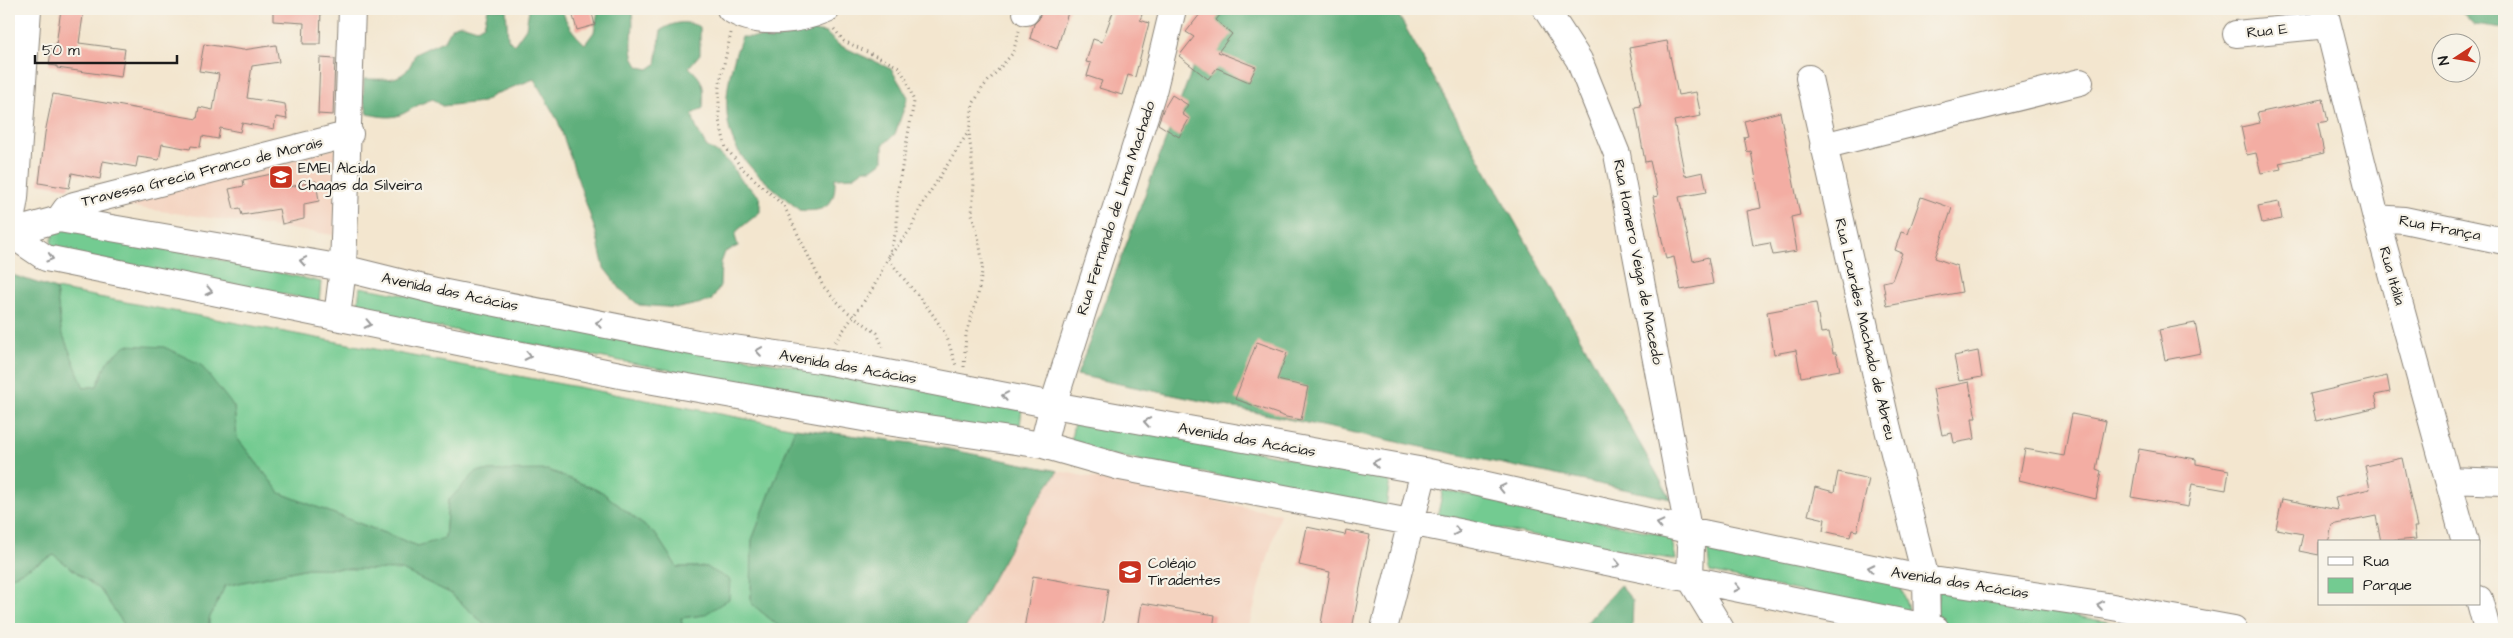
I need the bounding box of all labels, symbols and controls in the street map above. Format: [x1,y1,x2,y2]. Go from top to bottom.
street label: Rua E [2246,18,2289,44]
scale bar [35,32,178,64]
north arrow [2430,32,2480,82]
text: 50 m [42,40,80,61]
text: N [2434,54,2455,67]
street label: Rua Fernando de Lima Machado [1071,98,1161,318]
street label: Travessa Grecia Franco de Morais [79,132,325,212]
place label: EMEI Alcida Chagas da Silveira [298,158,423,197]
street label: Rua Homero Veiga de Macedo [1607,158,1668,367]
school or university icon: EMEI Alcida Chagas da Silveira [268,164,294,190]
street label: Rua França [2397,210,2483,246]
street label: Rua Lourdes Machado de Abreu [1829,216,1901,442]
street label: Rua Itália [2374,244,2410,308]
one-way arrow [46,252,54,262]
one-way arrow [299,257,308,267]
street label: Avenida das Acácias [380,267,521,317]
one-way arrow [205,285,214,296]
one-way arrow [364,318,373,328]
one-way arrow [595,319,604,329]
street label: Avenida das Acácias [778,345,919,390]
one-way arrow [755,347,764,357]
one-way arrow [523,350,532,361]
one-way arrow [1001,391,1010,401]
one-way arrow [1143,417,1151,427]
street label: Avenida das Acácias [1177,418,1318,463]
one-way arrow [1371,458,1380,468]
one-way arrow [1497,484,1506,494]
one-way arrow [1656,519,1665,530]
one-way arrow [1453,526,1462,536]
legend [2318,540,2480,606]
text: Rua [2363,551,2389,572]
place label: Colégio Tiradentes [1148,553,1221,591]
one-way arrow [1612,558,1621,568]
school or university icon: Colégio Tiradentes [1117,559,1143,585]
street label: Avenida das Acácias [1890,562,2031,604]
one-way arrow [1866,563,1875,574]
text: Parque [2363,575,2412,596]
one-way arrow [1733,582,1742,593]
one-way arrow [2096,601,2104,611]

